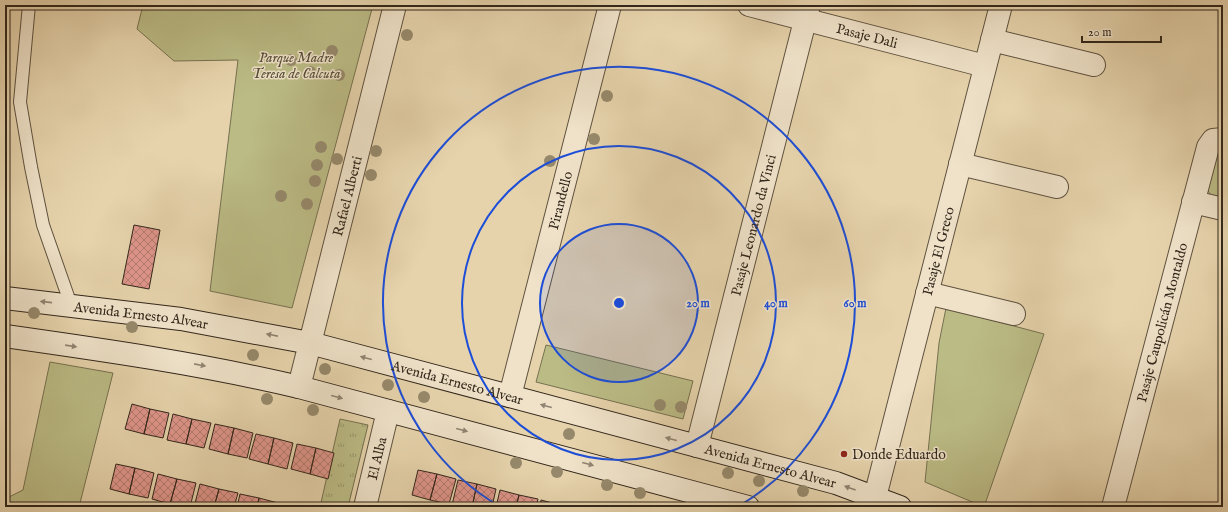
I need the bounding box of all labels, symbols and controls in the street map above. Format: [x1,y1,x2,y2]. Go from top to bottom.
scale bar [1082,18,1161,44]
street label: Pasaje Dali [834,20,900,53]
text: 20 m [1088,25,1111,40]
park label: Parque Madre Teresa de Calcuta [252,49,340,83]
street label: Pasaje Leonardo da Vinci [727,152,781,298]
street label: Rafael Alberti [329,154,367,238]
street label: Pirandello [545,169,577,232]
street label: Pasaje El Greco [919,205,959,297]
street label: Pasaje Caupolicán Montaldo [1133,241,1192,404]
centre of rings [612,296,626,310]
text: 20 m [686,296,710,311]
text: 40 m [764,296,789,311]
text: 60 m [844,296,867,311]
street label: Avenida Ernesto Alvear [72,298,209,334]
one-way arrow [40,299,52,305]
one-way arrow [265,332,278,338]
one-way arrow [65,343,77,349]
one-way arrow [360,355,372,361]
street label: Avenida Ernesto Alvear [388,357,525,409]
one-way arrow [194,363,206,369]
one-way arrow [331,394,343,400]
one-way arrow [539,402,552,408]
one-way arrow [456,428,469,434]
street label: El Alba [364,434,392,482]
one-way arrow [665,436,677,442]
street label: Avenida Ernesto Alvear [702,440,838,493]
place label: Donde Eduardo [852,446,946,464]
marker: Donde Eduardo [839,449,849,459]
one-way arrow [582,461,594,467]
one-way arrow [844,485,856,491]

